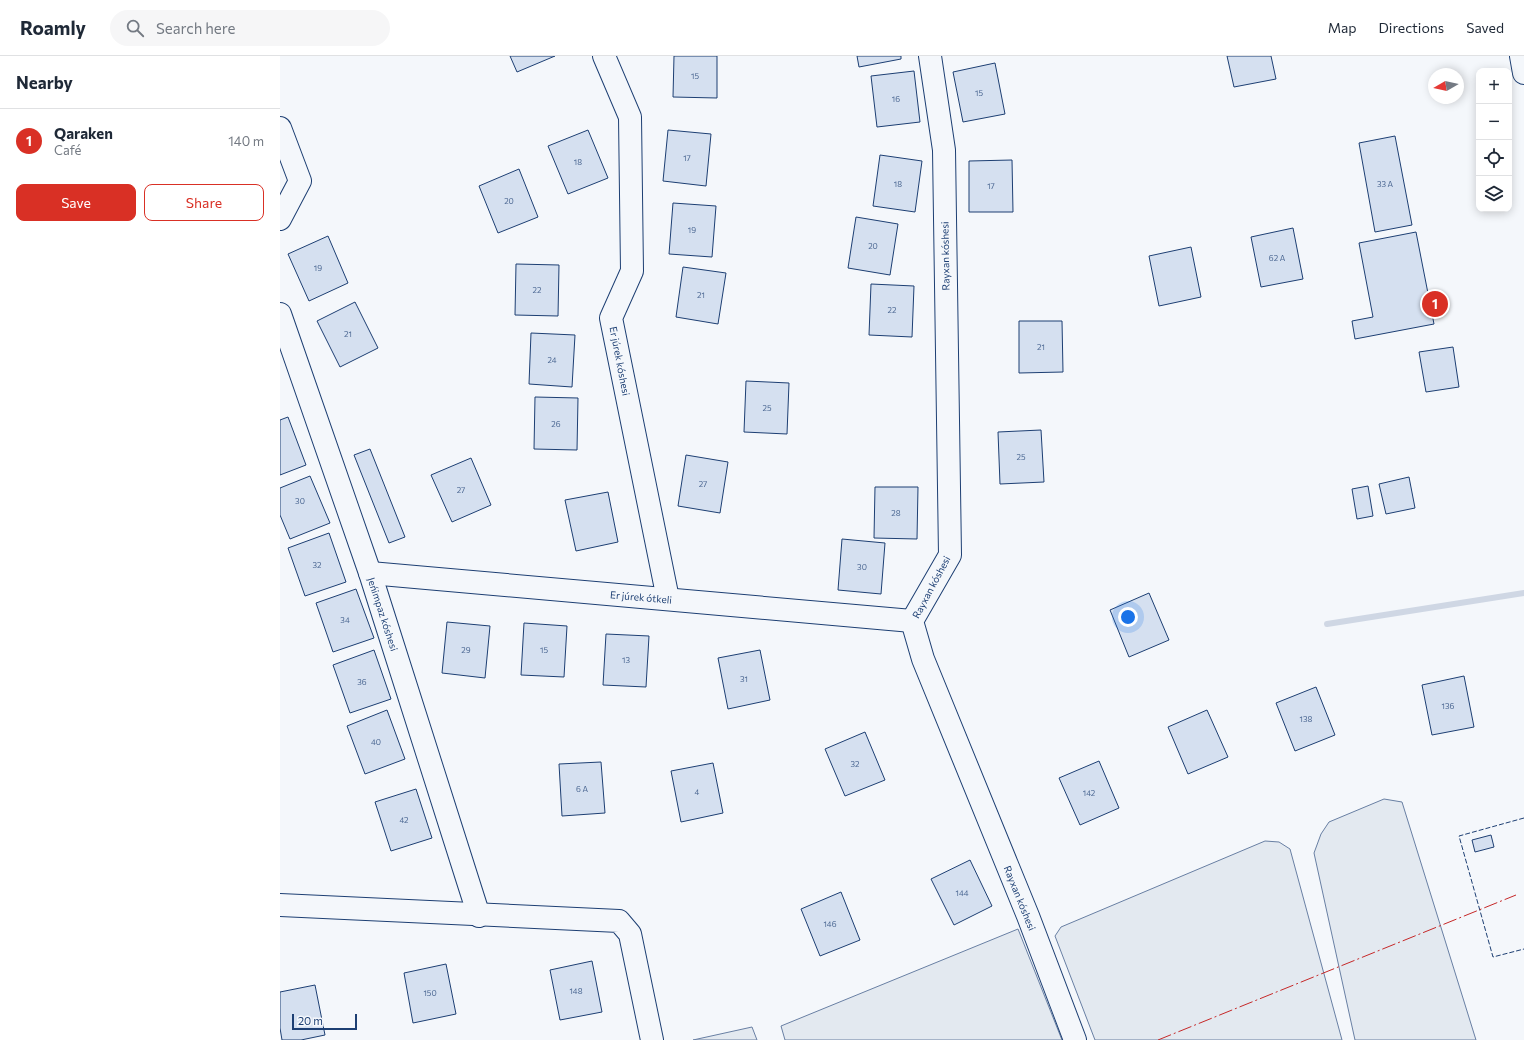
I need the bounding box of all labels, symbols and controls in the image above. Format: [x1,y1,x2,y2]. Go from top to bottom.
search box [110,10,390,46]
text: Roamly [20,16,86,39]
icon: search [124,17,146,39]
text: Search here [156,19,235,37]
text: Map [1328,19,1357,36]
text: Directions [1379,19,1444,36]
text: Saved [1466,19,1504,36]
north arrow [1428,68,1464,104]
map controls [1476,68,1512,212]
button: + [1476,68,1512,104]
house number: 15 [691,71,699,81]
text: Nearby [16,72,73,93]
house number: 15 [975,88,983,98]
house number: 16 [892,94,900,104]
button: − [1476,104,1512,140]
text: Qaraken [54,124,113,142]
text: 1 [26,133,32,149]
text: 140 m [228,133,264,149]
button: locate [1476,140,1512,176]
text: Café [54,142,81,158]
house number: 17 [683,153,691,163]
house number: 18 [574,157,582,167]
button: layers [1476,176,1512,212]
house number: 18 [894,179,902,189]
house number: 33 А [1377,179,1394,189]
house number: 17 [987,181,995,191]
button: Save [16,184,136,221]
button: Share [144,184,264,221]
house number: 20 [504,196,514,206]
street label: Rayxan kóshesi [938,221,952,291]
house number: 19 [688,225,696,235]
house number: 20 [868,241,878,251]
house number: 62 А [1269,253,1286,263]
house number: 19 [314,263,322,273]
house number: 22 [533,285,542,295]
pin: 1 [1422,289,1448,319]
house number: 21 [697,290,705,300]
house number: 22 [888,305,897,315]
street label: Er júrek kóshesi [607,325,633,397]
house number: 21 [344,329,352,339]
house number: 21 [1037,342,1045,352]
house number: 24 [547,355,557,365]
house number: 25 [762,403,772,413]
house number: 26 [551,419,561,429]
house number: 25 [1016,452,1026,462]
house number: 27 [699,479,707,489]
house number: 27 [457,485,465,495]
house number: 30 [295,496,305,506]
house number: 28 [891,508,901,518]
street label: Rayxan kóshesi [910,554,952,620]
house number: 32 [313,560,322,570]
house number: 30 [857,562,867,572]
street label: Jeńimpaz kóshesi [365,576,401,652]
street label: Er júrek ótkeli [610,588,672,606]
your location [1118,607,1138,627]
house number: 34 [340,615,350,625]
house number: 29 [461,645,471,655]
house number: 15 [540,645,548,655]
house number: 13 [622,655,630,665]
house number: 31 [740,674,748,684]
house number: 36 [357,677,367,687]
house number: 136 [1442,701,1455,711]
house number: 138 [1300,714,1313,724]
house number: 40 [371,737,381,747]
house number: 32 [851,759,860,769]
house number: 6 А [576,784,588,794]
house number: 4 [695,787,700,797]
house number: 142 [1083,788,1096,798]
house number: 42 [399,815,409,825]
street label: Rayxan kóshesi [1002,864,1038,932]
house number: 144 [955,888,969,898]
house number: 146 [823,919,837,929]
house number: 148 [569,986,583,996]
house number: 150 [423,988,437,998]
scale bar [292,1012,357,1031]
text: 20 m [298,1014,323,1027]

